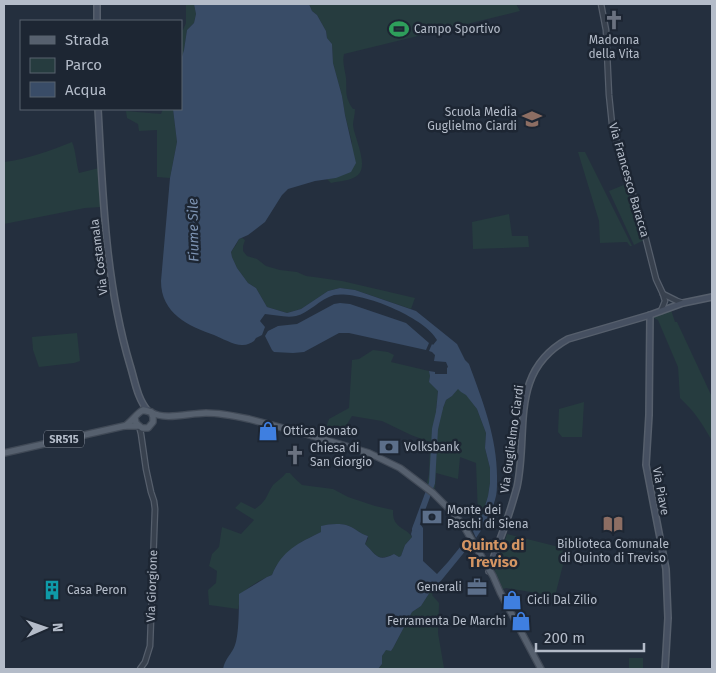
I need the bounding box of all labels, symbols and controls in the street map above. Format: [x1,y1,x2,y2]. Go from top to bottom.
church icon: Madonna della Vita [603,9,625,31]
sports icon: Campo Sportivo [388,18,410,40]
legend [20,20,182,110]
place label: Campo Sportivo [414,22,501,36]
text: Strada [65,31,109,49]
place label: Madonna della Vita [588,33,640,61]
text: Parco [65,56,102,74]
text: Acqua [65,81,106,99]
place label: Scuola Media Guglielmo Ciardi [427,105,517,133]
school or university icon: Scuola Media Guglielmo Ciardi [521,108,543,130]
street label: Via Francesco Baracca [606,121,652,239]
water label: Fiume Sile [184,198,203,262]
street label: Via Costamala [87,218,111,296]
street label: Via Guglielmo Ciardi [497,384,527,494]
shop icon: Ottica Bonato [257,420,279,442]
place label: Ottica Bonato [283,424,358,438]
road number: SR515 [44,430,84,448]
bank icon: Volksbank [378,436,400,458]
place label: Volksbank [404,440,460,454]
place label: Chiesa di San Giorgio [310,441,372,469]
church icon: Chiesa di San Giorgio [284,444,306,466]
street label: Via Piave [650,466,672,516]
place label: Monte dei Paschi di Siena [447,503,528,531]
bank icon: Monte dei Paschi di Siena [421,506,443,528]
library icon: Biblioteca Comunale di Quinto di Treviso [602,513,624,535]
district label: Quinto di Treviso [462,536,524,571]
place label: Biblioteca Comunale di Quinto di Treviso [557,537,669,565]
street label: Via Giorgione [144,550,160,622]
office icon: Generali [466,576,488,598]
building icon: Casa Peron [41,579,63,601]
place label: Generali [417,580,462,594]
place label: Casa Peron [67,583,127,597]
shop icon: Cicli Dal Zilio [501,589,523,611]
place label: Cicli Dal Zilio [527,593,597,607]
north arrow [20,603,70,653]
shop icon: Ferramenta De Marchi [510,610,532,632]
place label: Ferramenta De Marchi [387,614,506,628]
scale bar [536,620,644,652]
text: N [49,623,66,633]
text: 200 m [544,629,585,647]

